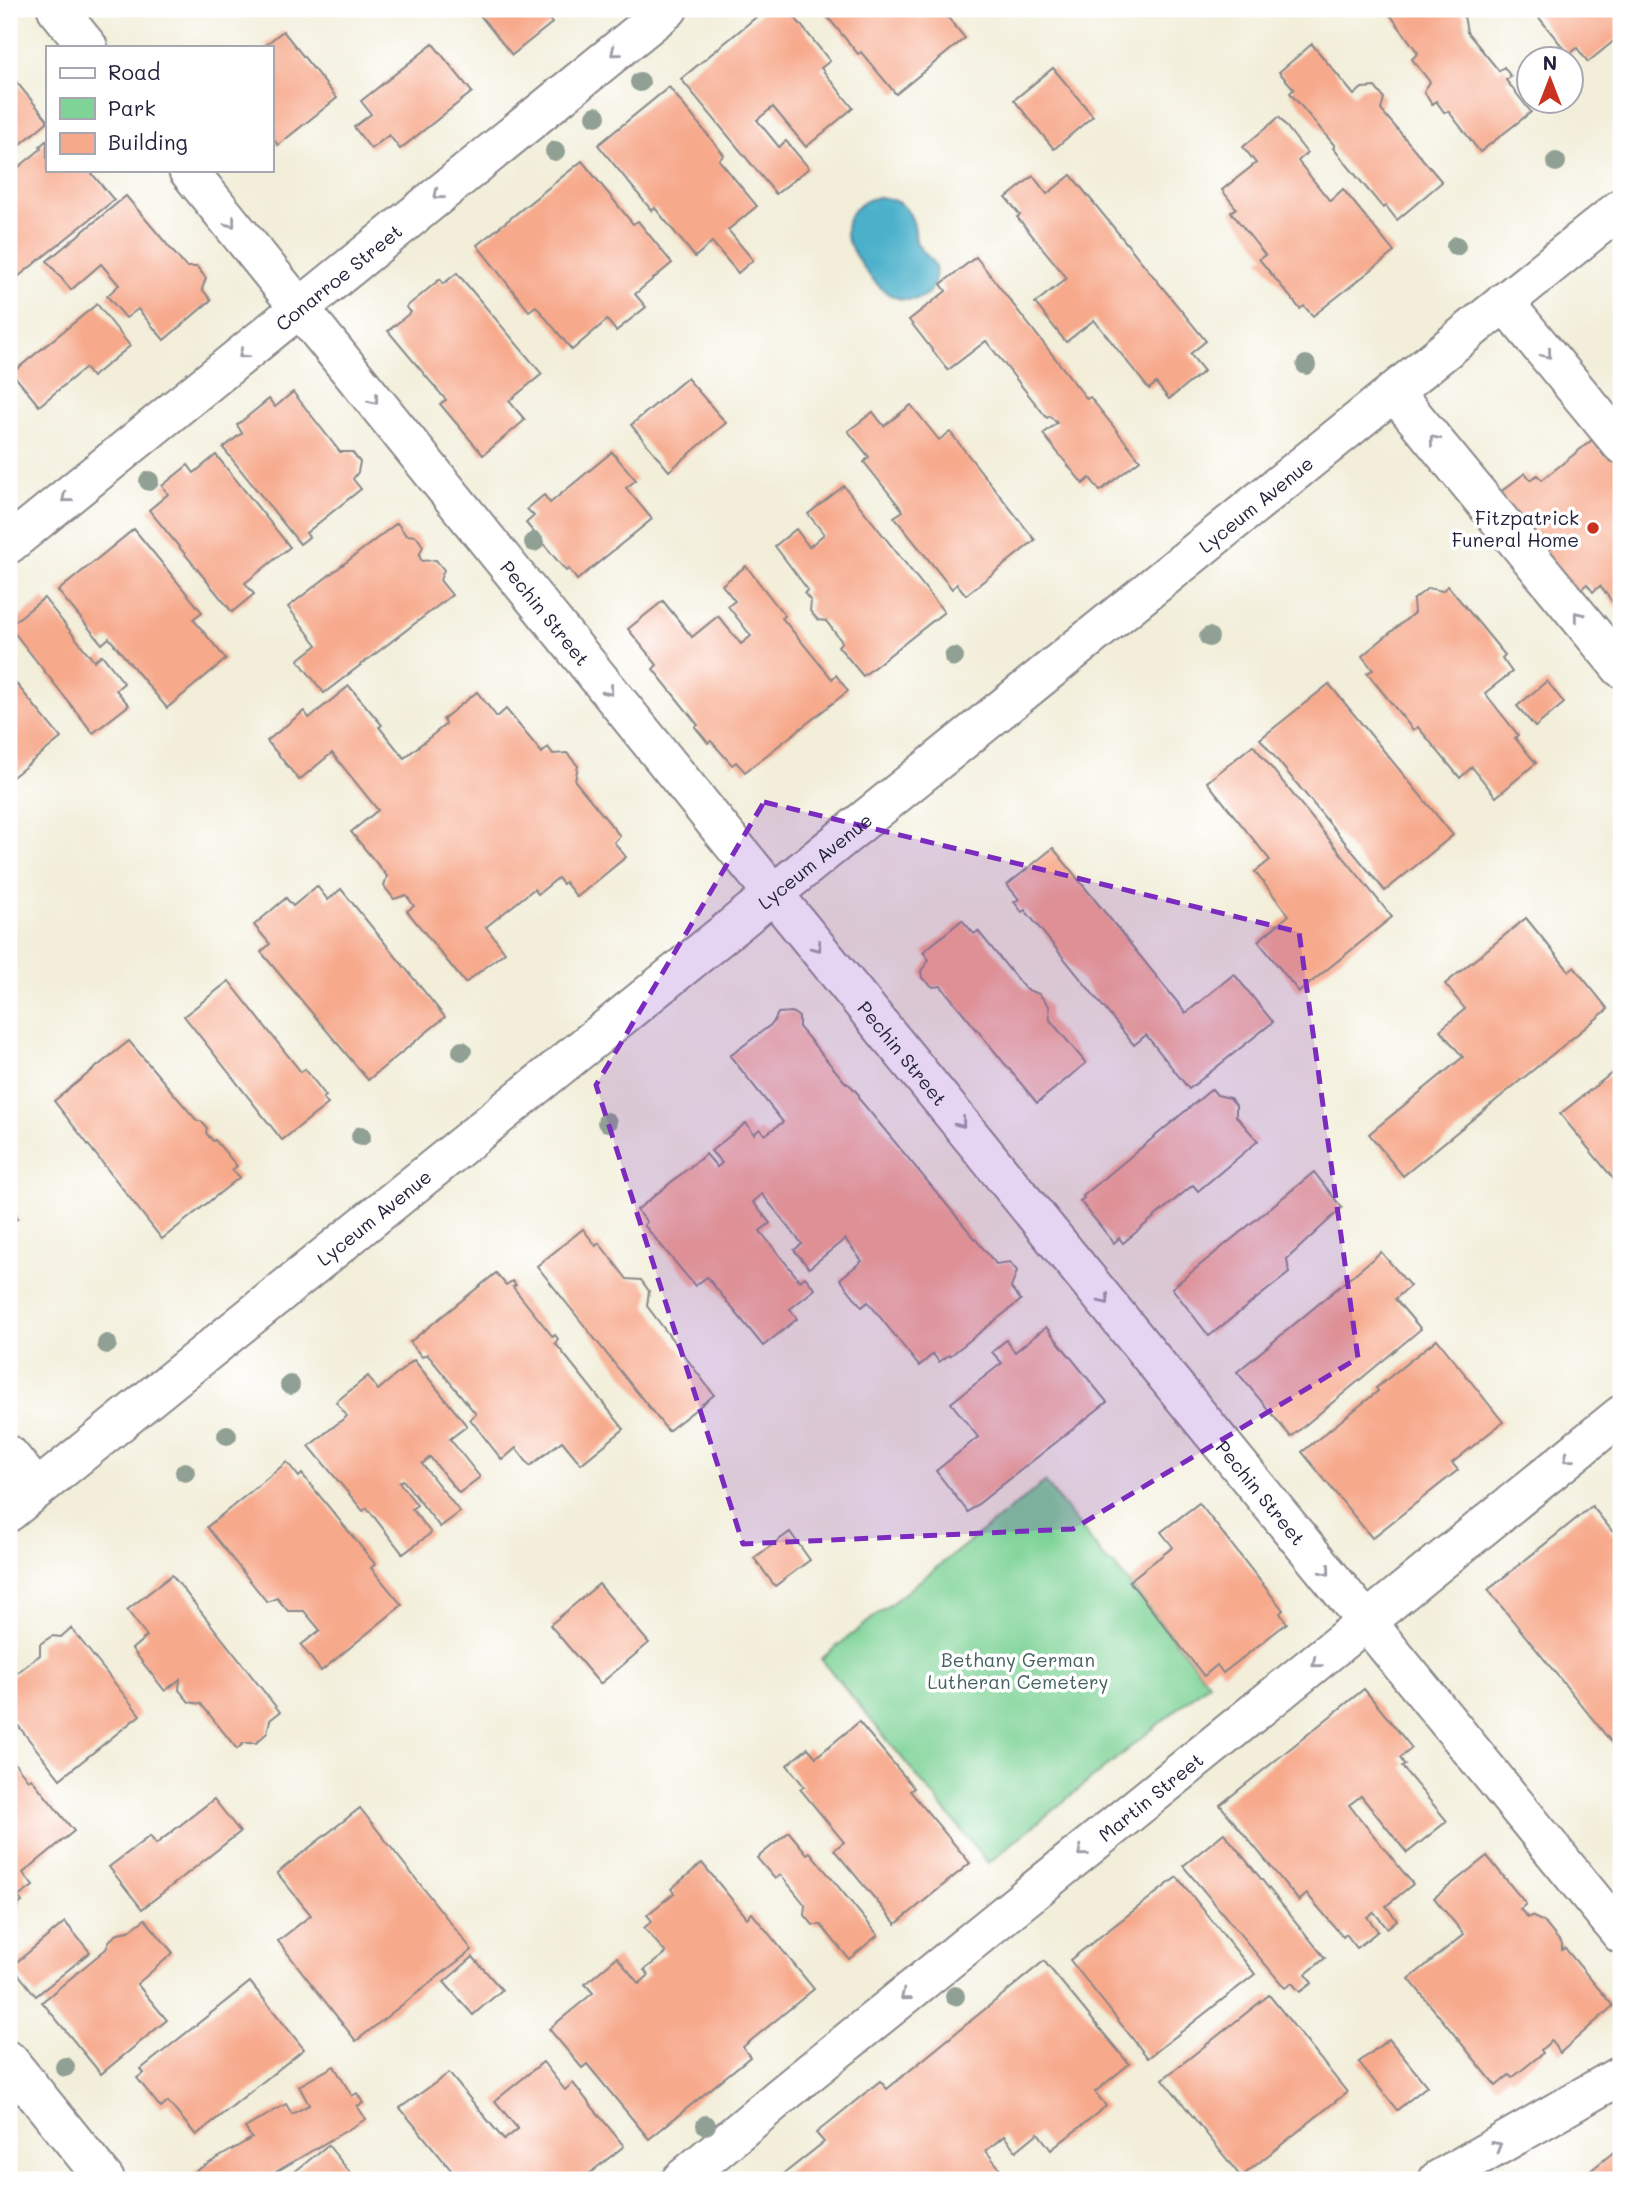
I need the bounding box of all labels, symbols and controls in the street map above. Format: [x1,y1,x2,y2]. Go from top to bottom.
one-way arrow [610,44,623,56]
legend [46,46,273,172]
north arrow [1514,46,1584,116]
text: N [1543,50,1557,75]
text: Road [108,58,160,85]
text: Park [108,94,156,121]
text: Building [108,128,188,155]
one-way arrow [434,187,446,200]
one-way arrow [223,214,235,227]
street label: Conarroe Street [270,218,407,336]
one-way arrow [238,346,250,359]
one-way arrow [1539,347,1552,359]
one-way arrow [366,391,378,404]
one-way arrow [1429,435,1442,448]
street label: Lyceum Avenue [1193,450,1318,558]
one-way arrow [61,489,73,502]
place label: Fitzpatrick Funeral Home [1452,505,1579,552]
marker: Fitzpatrick Funeral Home [1585,520,1601,536]
street label: Pechin Street [496,555,596,670]
one-way arrow [1574,611,1586,624]
one-way arrow [601,683,614,695]
street label: Lyceum Avenue [752,807,877,914]
one-way arrow [809,939,821,952]
street label: Pechin Street [853,995,953,1110]
one-way arrow [953,1115,965,1128]
street label: Lyceum Avenue [311,1163,436,1271]
one-way arrow [1096,1292,1109,1304]
street label: Pechin Street [1211,1435,1311,1550]
one-way arrow [1564,1450,1577,1462]
one-way arrow [1317,1564,1330,1576]
park label: Bethany German Lutheran Cemetery [927,1647,1109,1694]
one-way arrow [1311,1655,1324,1667]
street label: Martin Street [1093,1747,1208,1847]
one-way arrow [1077,1844,1089,1857]
one-way arrow [900,1987,912,2000]
one-way arrow [1490,2141,1502,2154]

